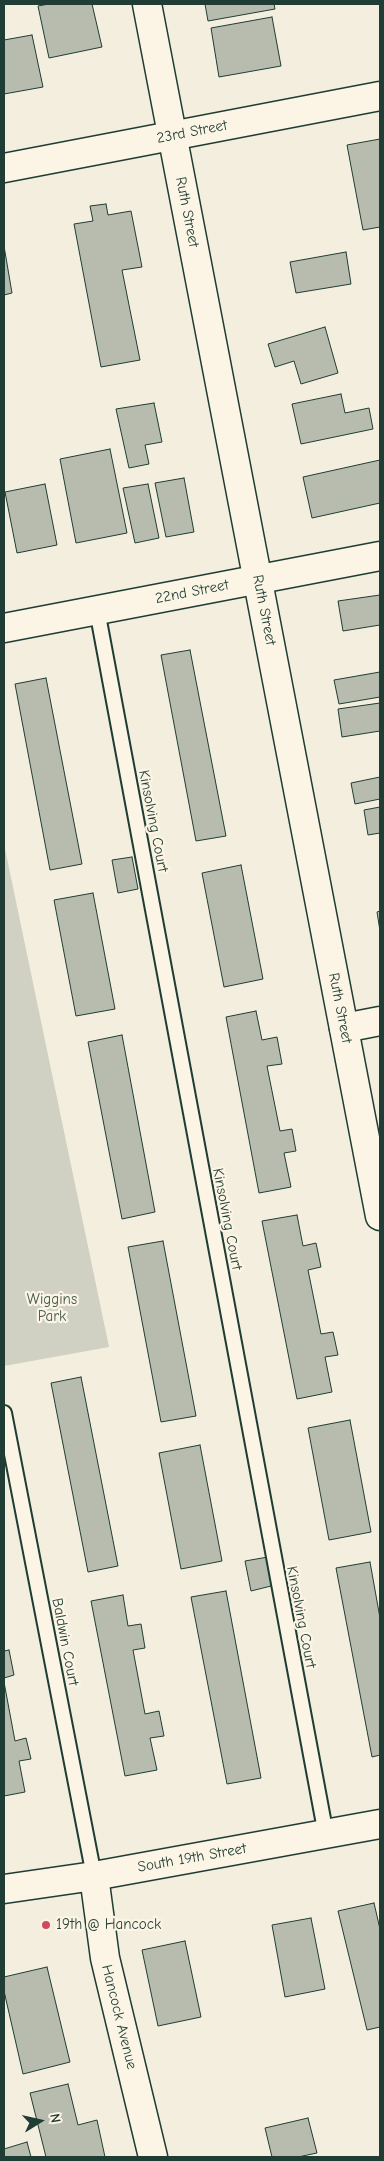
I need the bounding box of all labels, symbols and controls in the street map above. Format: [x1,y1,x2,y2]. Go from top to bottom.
street label: 23rd Street [155,116,229,148]
street label: Ruth Street [171,175,203,249]
street label: Ruth Street [248,573,280,647]
street label: 22nd Street [154,576,230,608]
street label: Kinsolving Court [134,768,172,874]
street label: Ruth Street [324,971,356,1045]
street label: Kinsolving Court [208,1166,246,1272]
park label: Wiggins Park [27,1291,77,1326]
street label: Kinsolving Court [282,1564,320,1670]
street label: Baldwin Court [48,1597,82,1687]
street label: South 19th Street [136,1840,248,1876]
place label: 19th @ Hancock [56,1916,161,1934]
marker: 19th @ Hancock [40,1919,52,1931]
street label: Hancock Avenue [97,1963,141,2071]
north arrow [15,2096,65,2146]
text: N [46,2112,64,2124]

